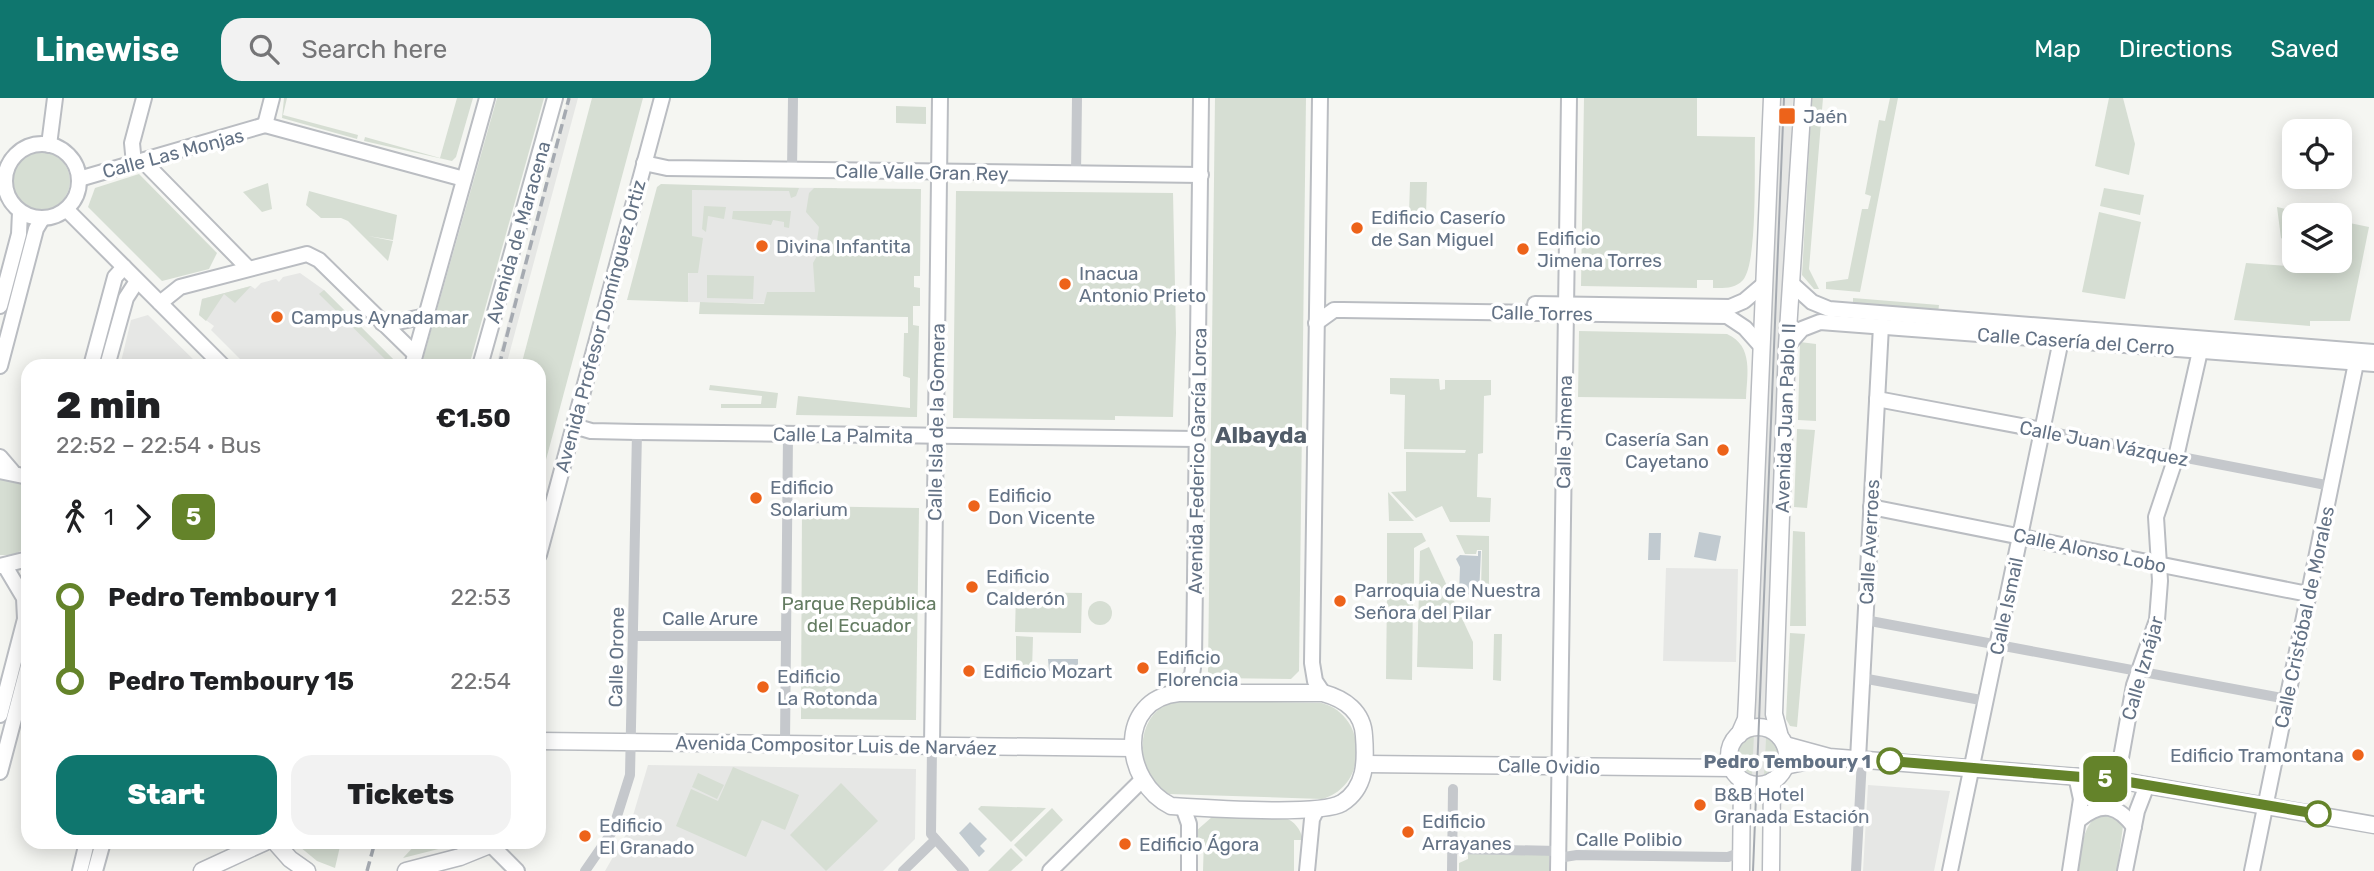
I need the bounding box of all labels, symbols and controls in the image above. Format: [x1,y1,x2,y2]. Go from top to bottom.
search box [221,18,711,81]
text: Linewise [35,30,179,69]
icon: search [245,30,283,68]
text: Search here [301,34,447,65]
text: Map [2034,35,2081,63]
text: Directions [2119,35,2232,63]
text: Saved [2270,35,2339,63]
place label: Jaén [1803,105,1848,128]
marker: Jaén [1777,106,1797,126]
map controls [2282,119,2352,273]
button: locate [2282,119,2352,189]
street label: Calle Las Monjas [100,124,246,183]
street label: Avenida de Maracena [481,138,555,326]
street label: Calle Valle Gran Rey [835,159,1009,186]
street label: Avenida Profesor Domínguez Ortiz [550,177,651,475]
button: layers [2282,203,2352,273]
place label: Edificio Caserío de San Miguel [1371,206,1506,251]
marker: Edificio Caserío de San Miguel [1349,220,1365,236]
place label: Edificio Jimena Torres [1537,227,1662,272]
place label: Divina Infantita [776,235,911,258]
marker: Divina Infantita [754,238,770,254]
marker: Edificio Jimena Torres [1515,241,1531,257]
place label: Inacua Antonio Prieto [1079,262,1206,307]
marker: Inacua Antonio Prieto [1057,276,1073,292]
street label: Calle Torres [1491,301,1593,326]
place label: Campus Aynadamar [291,306,469,329]
marker: Campus Aynadamar [269,309,285,325]
street label: Calle Isla de la Gomera [923,323,950,521]
street label: Avenida Juan Pablo II [1771,323,1800,513]
street label: Calle Casería del Cerro [1977,323,2175,360]
street label: Avenida Federico García Lorca [1184,327,1211,595]
street label: Calle Jimena [1552,375,1577,489]
text: 2 min [56,382,161,428]
text: €1.50 [436,403,511,434]
street label: Calle Juan Vázquez [2017,416,2190,471]
district label: Albayda [1215,421,1307,449]
street label: Calle La Palmita [773,423,913,448]
place label: Casería San Cayetano [1605,428,1709,473]
text: 22:52 – 22:54 · Bus [56,431,261,459]
marker: Casería San Cayetano [1715,442,1731,458]
place label: Edificio Solarium [770,476,848,521]
street label: Calle Averroes [1855,479,1884,605]
place label: Edificio Don Vicente [988,484,1095,529]
marker: Edificio Solarium [748,490,764,506]
icon: walk [56,498,94,536]
icon: forward [124,498,162,536]
marker: Edificio Don Vicente [966,498,982,514]
text: 1 [104,503,114,531]
text: 5 [186,503,201,531]
street label: Calle Cristóbal de Morales [2270,504,2339,730]
street label: Calle Alonso Lobo [2011,523,2168,578]
street label: Calle Ismail [1985,555,2028,657]
place label: Edificio Calderón [986,565,1065,610]
marker: Edificio Calderón [964,579,980,595]
place label: Parroquia de Nuestra Señora del Pilar [1354,579,1541,624]
text: Pedro Temboury 1 [108,582,337,613]
text: 22:53 [451,583,511,611]
park label: Parque República del Ecuador [782,592,936,637]
marker: Parroquia de Nuestra Señora del Pilar [1332,593,1348,609]
street label: Calle Orone [604,606,629,708]
street label: Calle Arure [662,607,758,630]
street label: Calle Iznájar [2117,613,2169,723]
place label: Edificio Florencia [1157,646,1238,691]
place label: Edificio Mozart [983,660,1113,683]
marker: Edificio Florencia [1135,660,1151,676]
marker: Edificio Mozart [961,663,977,679]
place label: Edificio La Rotonda [777,665,878,710]
text: Pedro Temboury 15 [108,666,354,697]
text: 22:54 [450,667,511,695]
marker: Edificio La Rotonda [755,679,771,695]
street label: Avenida Compositor Luis de Narváez [675,731,997,760]
place label: Edificio Tramontana [2170,744,2344,767]
marker: Edificio Tramontana [2350,747,2366,763]
marker: Pedro Temboury 1 [1877,748,1903,774]
place label: Pedro Temboury 1 [1704,750,1871,773]
street label: Calle Ovidio [1498,754,1600,779]
button: Start [56,755,277,835]
button: Tickets [291,755,511,835]
line badge: 5 [2082,756,2128,802]
text: 5 [2097,765,2113,793]
place label: B&B Hotel Granada Estación [1714,783,1870,828]
marker: B&B Hotel Granada Estación [1692,797,1708,813]
unlabelled marker [2305,801,2331,827]
place label: Edificio Arrayanes [1422,810,1512,855]
place label: Edificio El Granado [599,814,695,859]
marker: Edificio Arrayanes [1400,824,1416,840]
marker: Edificio El Granado [577,828,593,844]
street label: Calle Polibio [1576,828,1682,851]
place label: Edificio Ágora [1139,833,1259,856]
marker: Edificio Ágora [1117,836,1133,852]

